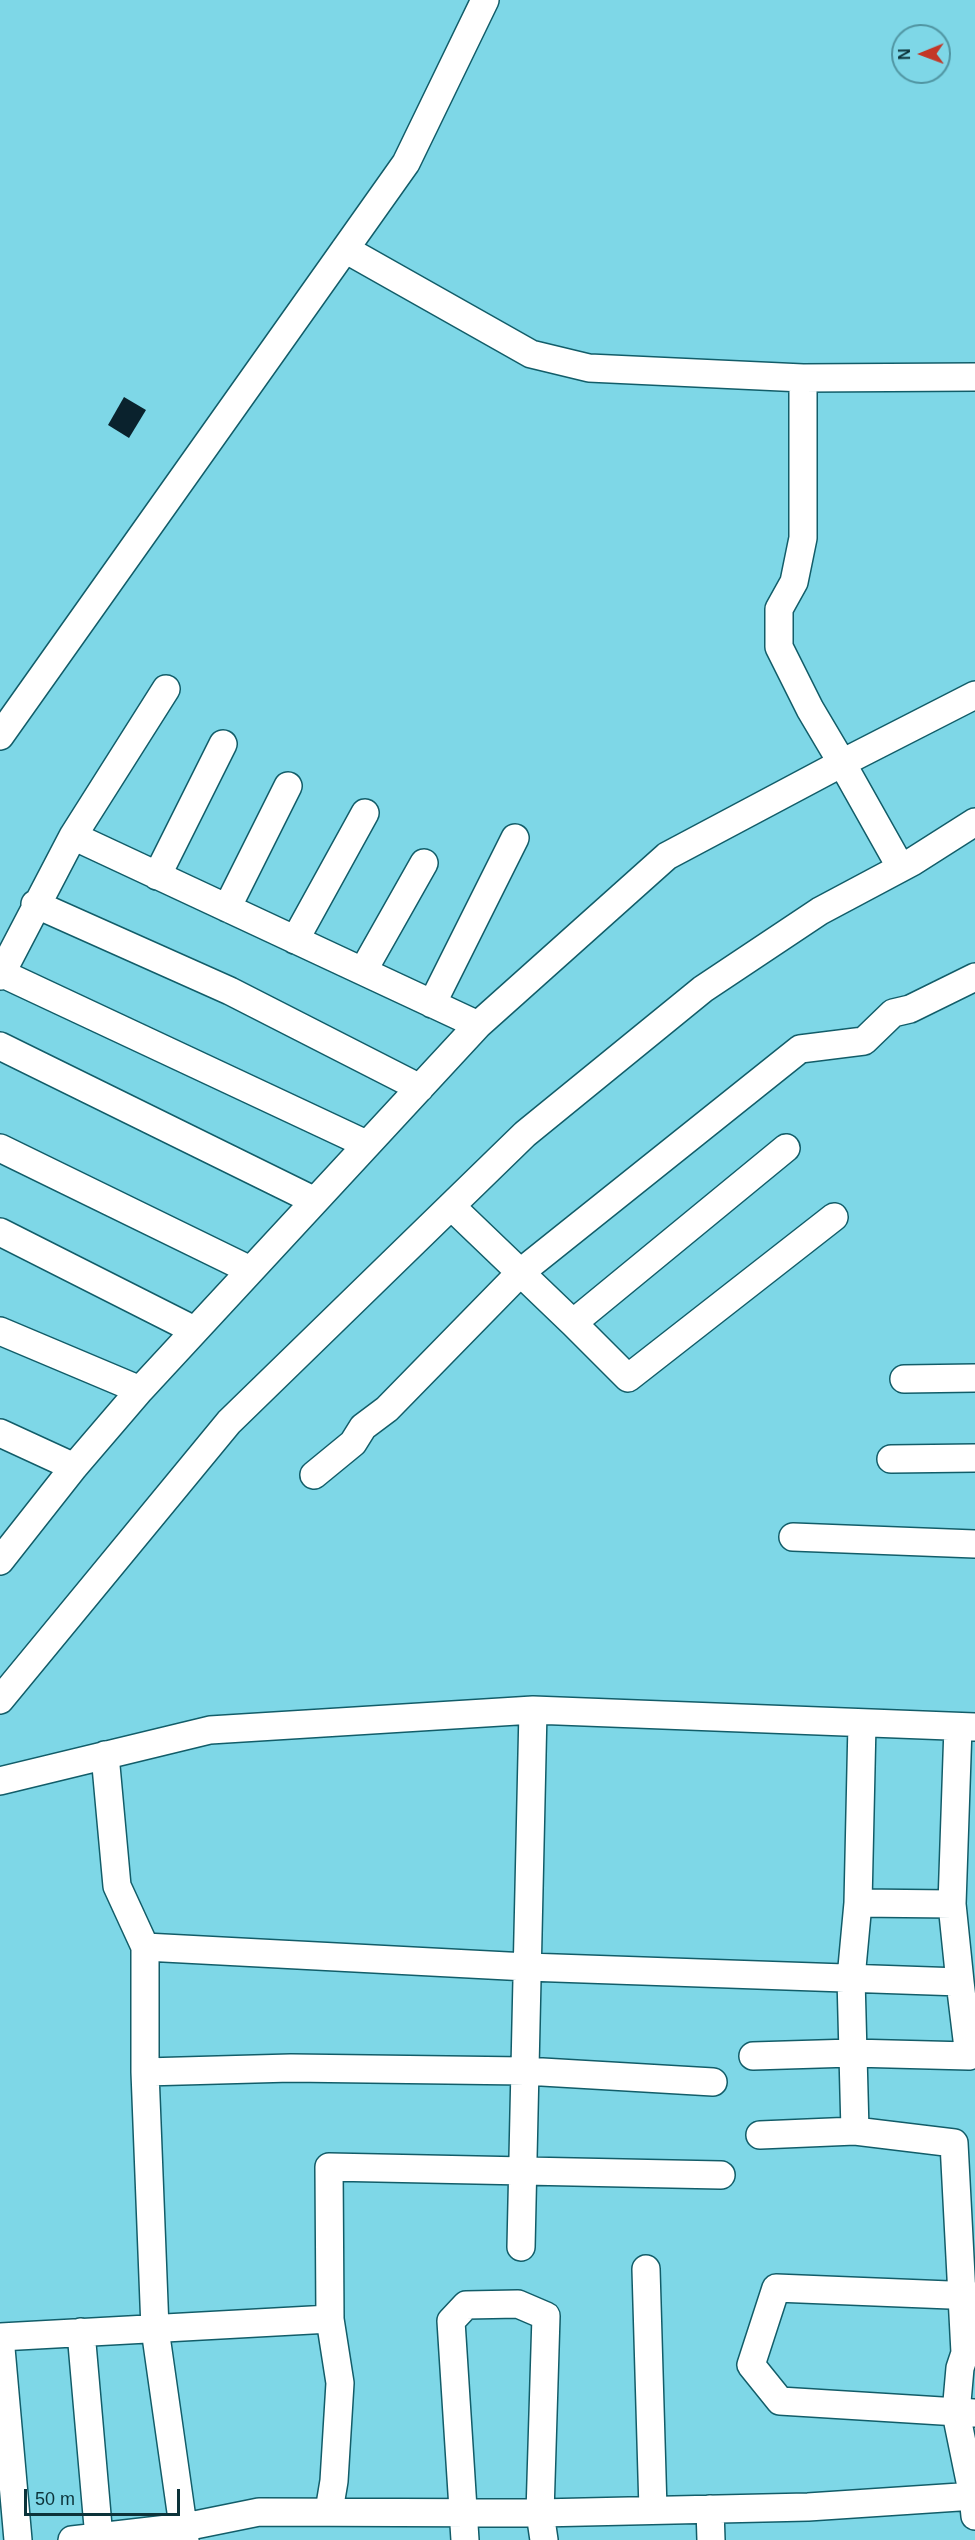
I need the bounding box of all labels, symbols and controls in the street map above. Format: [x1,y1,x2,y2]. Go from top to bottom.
north arrow [891,24,951,84]
text: N [896,48,913,60]
scale bar [27,2477,183,2515]
text: 50 m [35,2489,75,2509]

